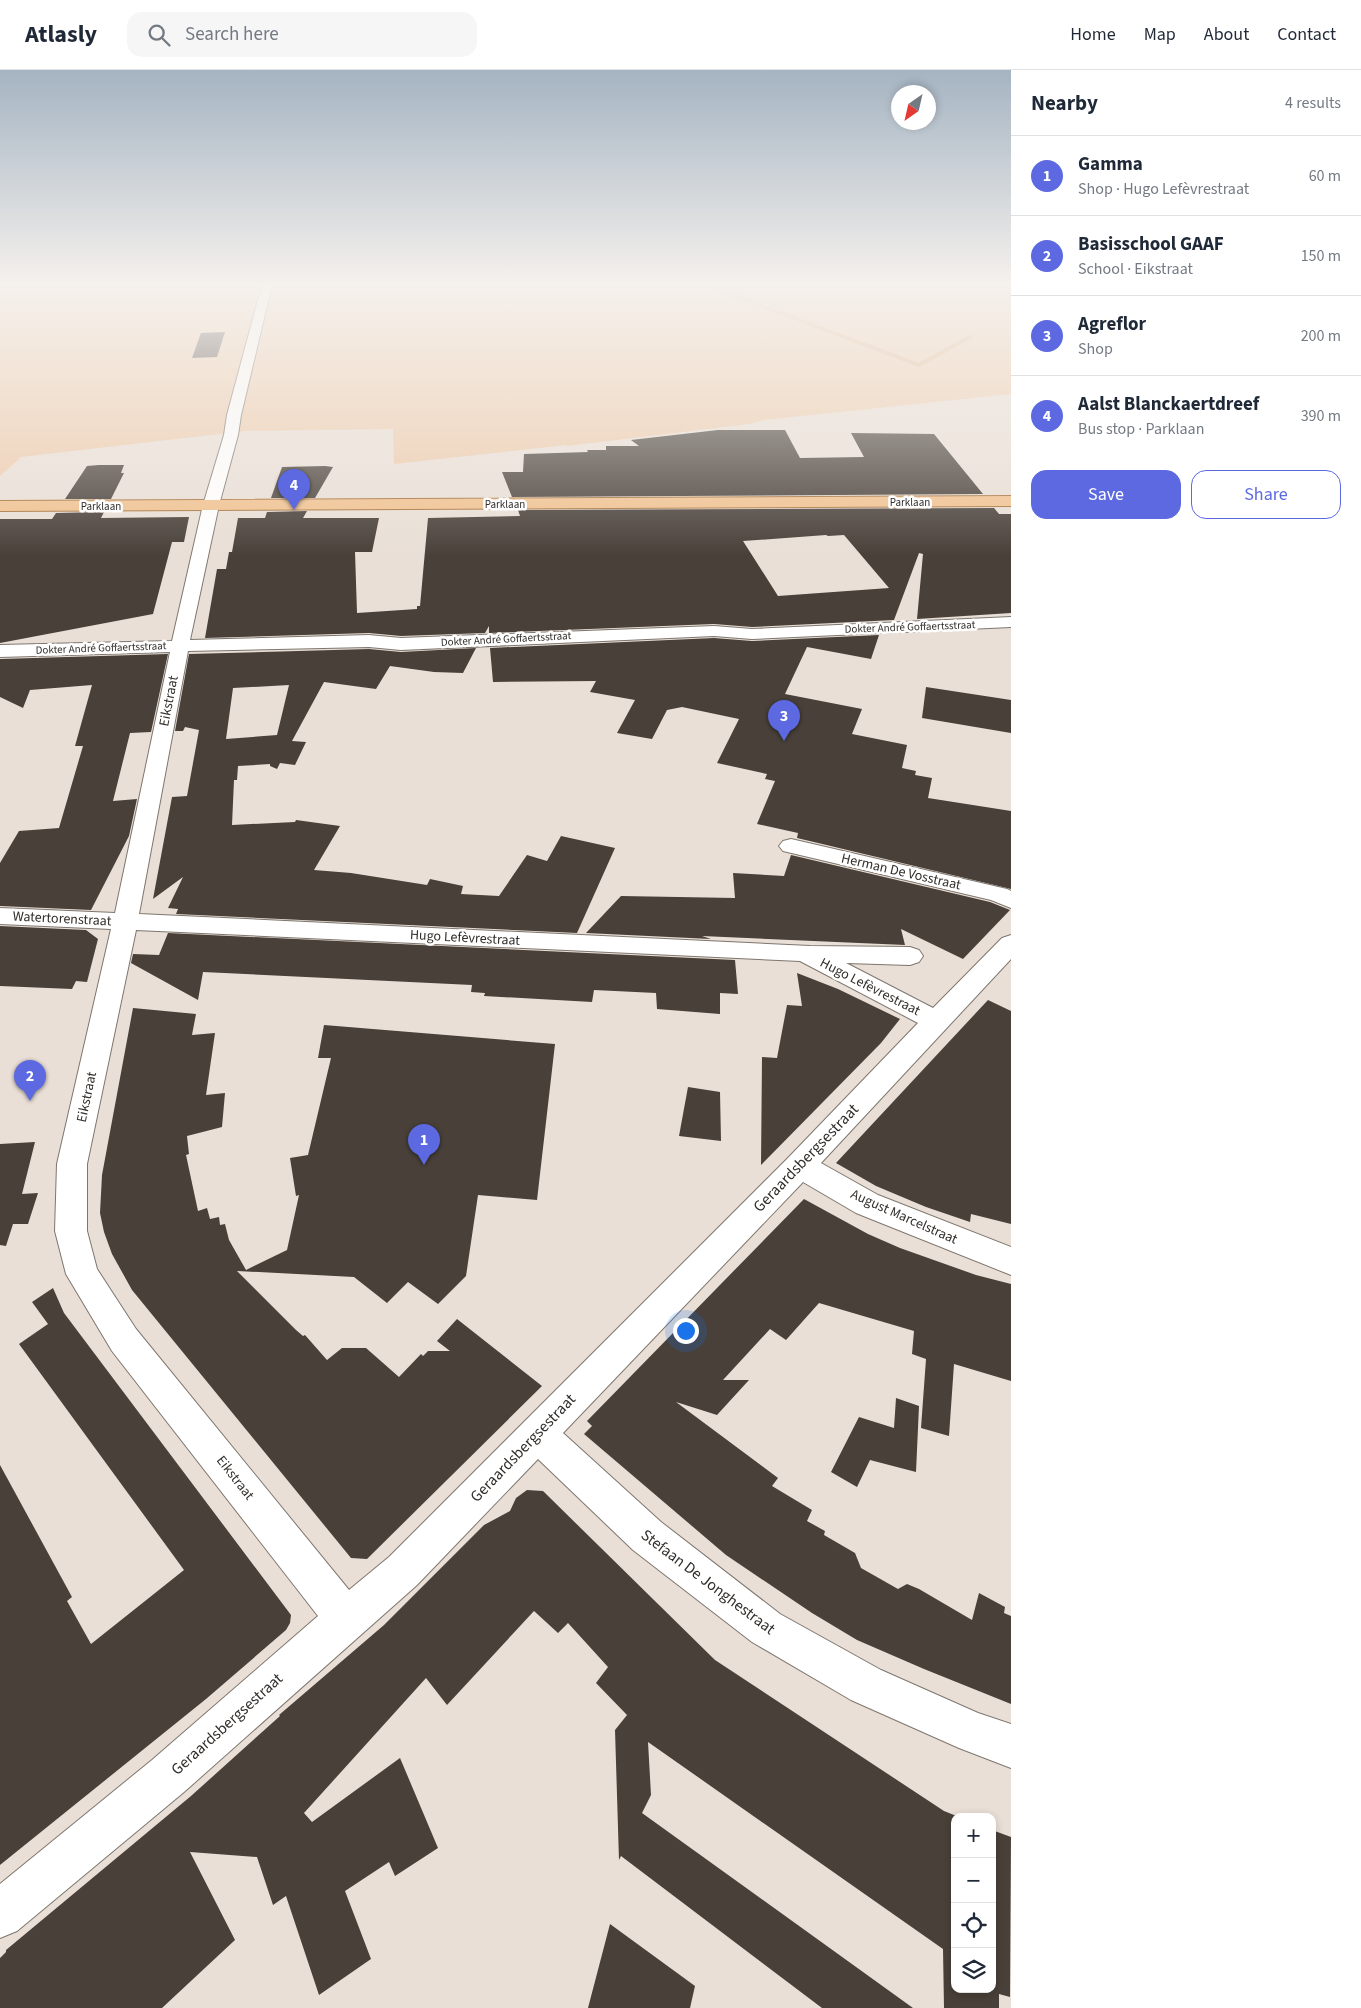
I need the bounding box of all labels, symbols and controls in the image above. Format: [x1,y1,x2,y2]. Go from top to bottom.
search box [127,12,477,57]
text: Atlasly [25,17,97,52]
icon: search [145,21,173,49]
text: Search here [185,21,279,48]
text: Home [1070,22,1116,47]
text: Map [1144,22,1176,47]
text: About [1204,22,1249,47]
text: Contact [1277,22,1336,47]
north arrow [891,85,936,130]
text: Nearby [1031,88,1098,118]
text: 4 results [1285,92,1341,114]
text: Gamma [1078,151,1143,178]
text: 1 [1043,165,1051,187]
text: 60 m [1309,165,1341,187]
text: Shop · Hugo Lefèvrestraat [1078,178,1249,200]
text: Basisschool GAAF [1078,231,1224,258]
text: 2 [1043,245,1051,267]
text: 150 m [1301,245,1341,267]
text: School · Eikstraat [1078,258,1193,280]
text: Agreflor [1078,311,1146,338]
text: 3 [1043,325,1051,347]
text: 200 m [1301,325,1341,347]
text: Shop [1078,338,1113,360]
text: Aalst Blanckaertdreef [1078,391,1259,418]
text: 4 [1043,405,1051,427]
text: 390 m [1301,405,1341,427]
text: Bus stop · Parklaan [1078,418,1204,440]
pin: 4 [278,469,310,510]
button: Save [1031,470,1181,519]
button: Share [1191,470,1341,519]
street label: Parklaan [890,495,930,510]
street label: Parklaan [485,497,525,512]
street label: Parklaan [81,499,121,514]
street label: Dokter André Goffaertsstraat [844,617,976,637]
street label: Dokter André Goffaertsstraat [440,628,572,650]
street label: Dokter André Goffaertsstraat [35,638,167,658]
street label: Eikstraat [154,674,184,728]
pin: 3 [768,700,800,741]
street label: Herman De Vosstraat [839,848,963,896]
street label: Watertorenstraat [12,906,112,932]
street label: Hugo Lefèvrestraat [409,925,521,951]
street label: Hugo Lefèvrestraat [816,953,924,1021]
pin: 2 [14,1060,46,1101]
street label: Eikstraat [72,1070,102,1124]
street label: Geraardsbergsestraat [748,1098,864,1217]
pin: 1 [408,1124,440,1165]
street label: August Marcelstraat [847,1184,961,1250]
your location [673,1318,699,1344]
street label: Geraardsbergsestraat [465,1388,581,1507]
street label: Eikstraat [211,1452,259,1505]
street label: Stefaan De Jonghestraat [636,1524,780,1640]
street label: Geraardsbergsestraat [166,1668,288,1780]
map controls [951,1813,996,1993]
button: + [951,1813,996,1858]
button: − [951,1858,996,1903]
button: locate [951,1903,996,1948]
button: layers [951,1948,996,1993]

